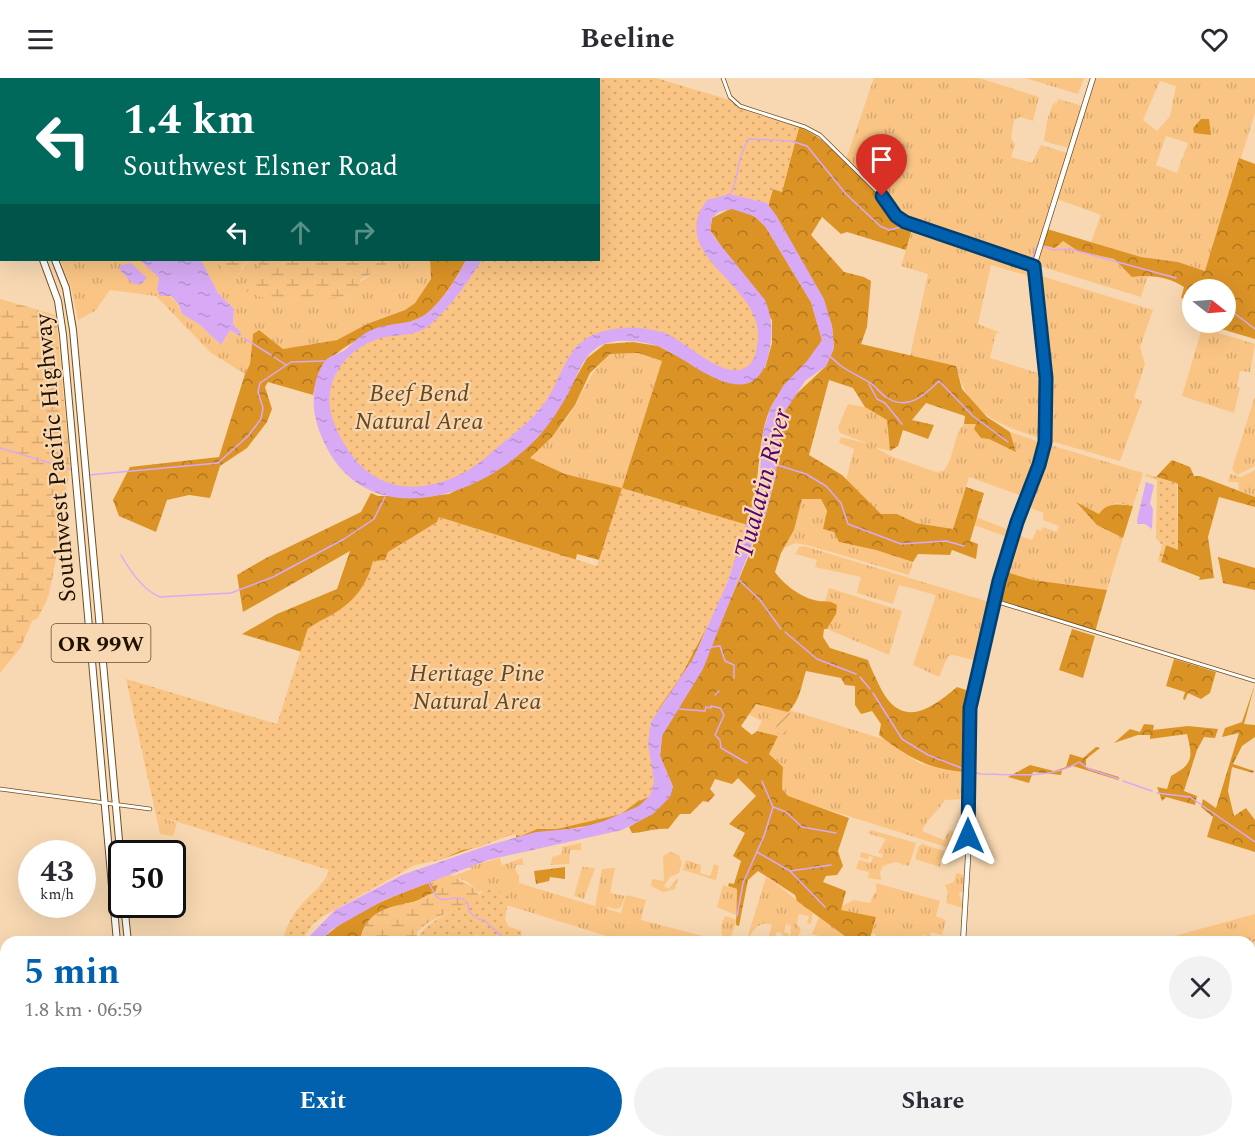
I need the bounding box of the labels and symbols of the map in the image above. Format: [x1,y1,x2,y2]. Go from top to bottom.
pin [856,134,907,196]
north arrow [1182,279,1236,333]
street label: Southwest Pacific Highway [25,311,87,604]
park label: Beef Bend Natural Area [355,376,483,440]
water label: Tualatin River [724,403,802,563]
road number: OR 99W [51,624,150,662]
park label: Heritage Pine Natural Area [409,656,545,720]
position arrow [936,804,1000,868]
speed limit sign: 50 [108,840,186,918]

